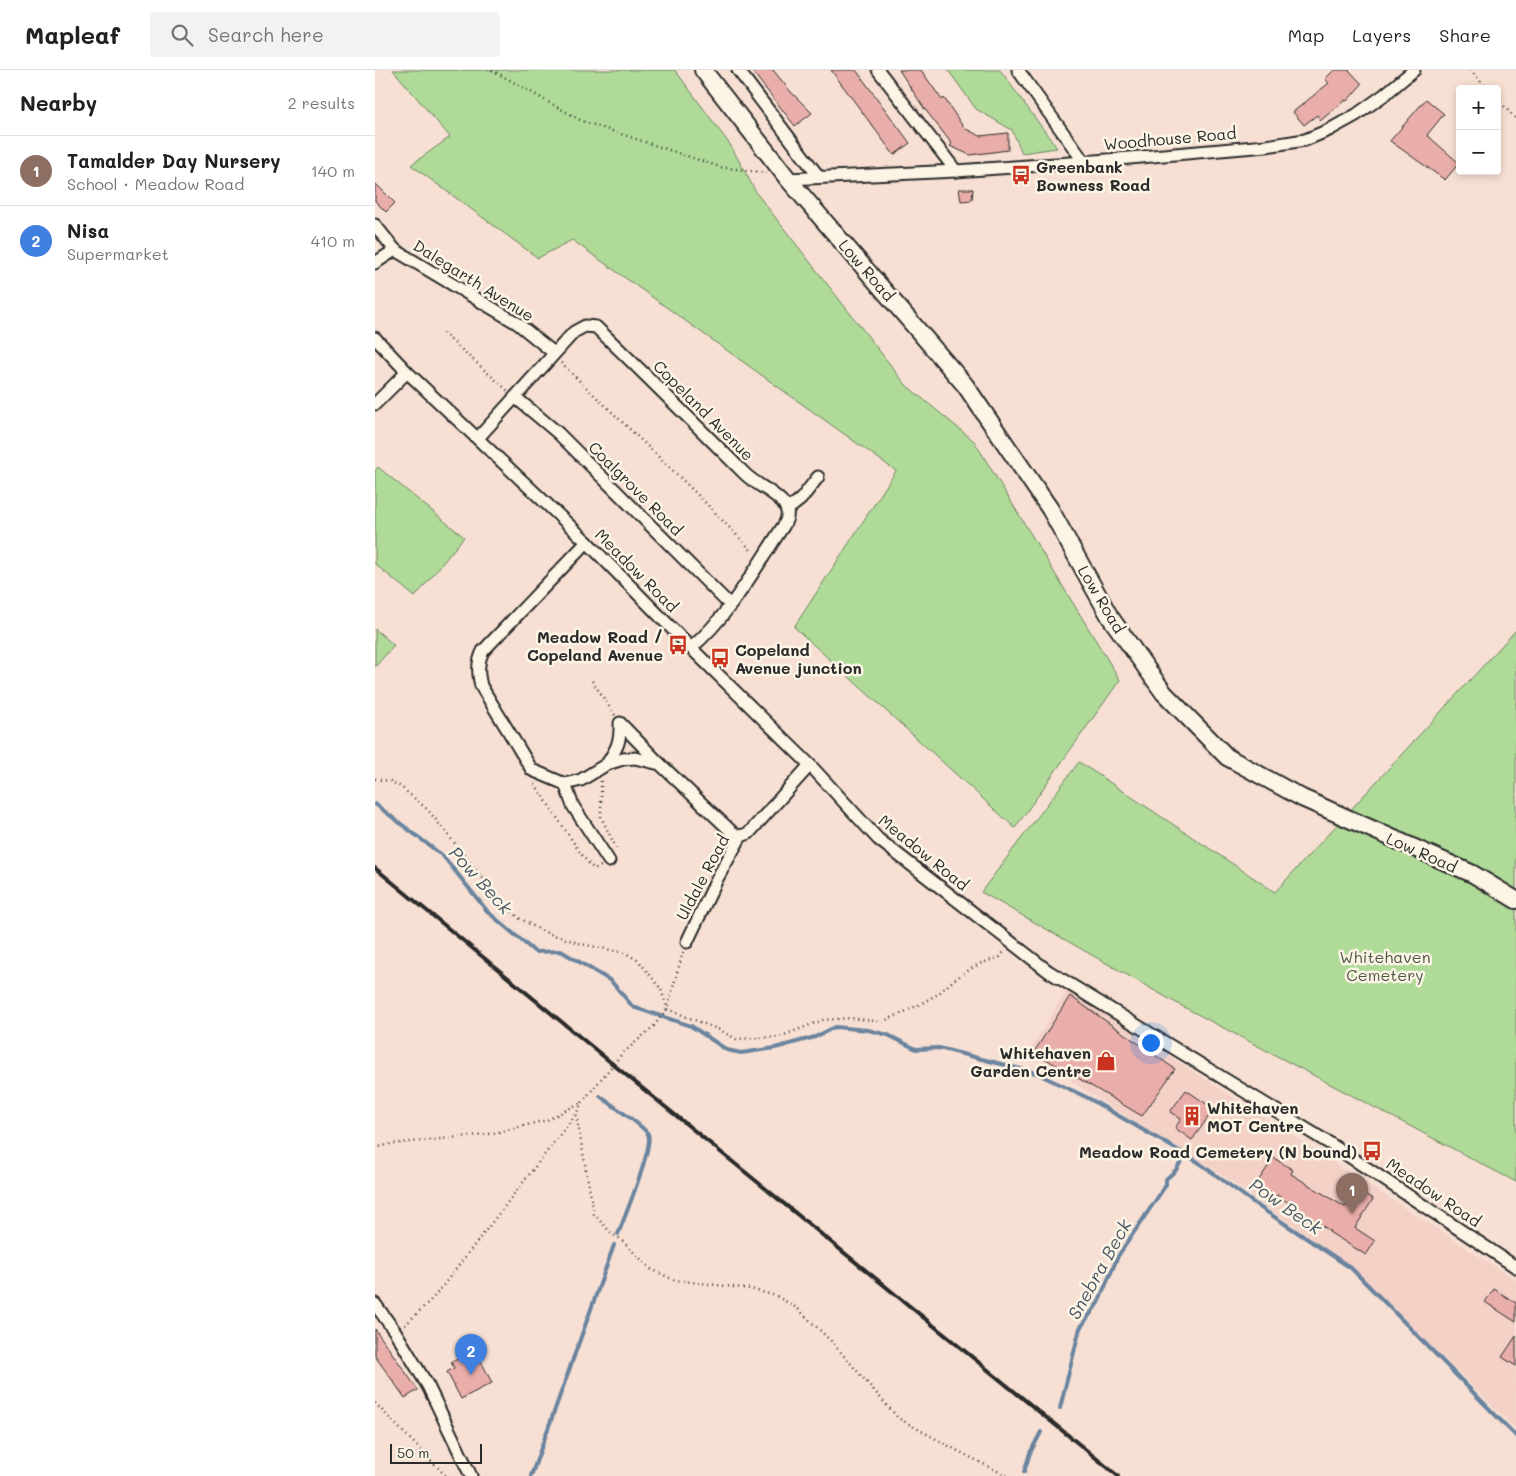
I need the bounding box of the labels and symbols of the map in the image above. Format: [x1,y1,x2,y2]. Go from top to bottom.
street label: Woodhouse Road [1103,122,1237,154]
place label: Greenbank Bowness Road [1036,156,1150,195]
bus stop icon: Greenbank Bowness Road [1010,164,1032,186]
street label: Dalegarth Avenue [410,234,538,326]
street label: Low Road [834,235,900,305]
street label: Copeland Avenue [649,355,759,465]
street label: Coalgrove Road [584,436,688,540]
street label: Meadow Road [591,524,683,616]
street label: Low Road [1074,561,1130,637]
place label: Meadow Road / Copeland Avenue [527,626,663,665]
bus stop icon: Meadow Road / Copeland Avenue [667,634,689,656]
place label: Copeland Avenue junction [735,639,862,678]
bus stop icon: Copeland Avenue junction [709,647,731,669]
street label: Meadow Road [875,809,973,895]
street label: Low Road [1383,827,1461,877]
street label: Uldale Road [671,831,733,923]
water label: Pow Beck [444,841,518,920]
park label: Whitehaven Cemetery [1339,946,1431,985]
your location [1138,1030,1164,1056]
place label: Whitehaven Garden Centre [970,1042,1091,1081]
shop icon: Whitehaven Garden Centre [1095,1050,1117,1072]
place label: Whitehaven MOT Centre [1207,1097,1304,1136]
building icon: Whitehaven MOT Centre [1181,1105,1203,1127]
bus stop icon: Meadow Road Cemetery (N bound) [1361,1140,1383,1162]
place label: Meadow Road Cemetery (N bound) [1079,1141,1357,1162]
street label: Meadow Road [1383,1153,1485,1231]
water label: Pow Beck [1245,1172,1328,1240]
pin: 1 [1336,1173,1368,1214]
water label: Snebra Beck [1062,1214,1137,1323]
pin: 2 [455,1334,487,1375]
scale bar [390,1441,483,1464]

